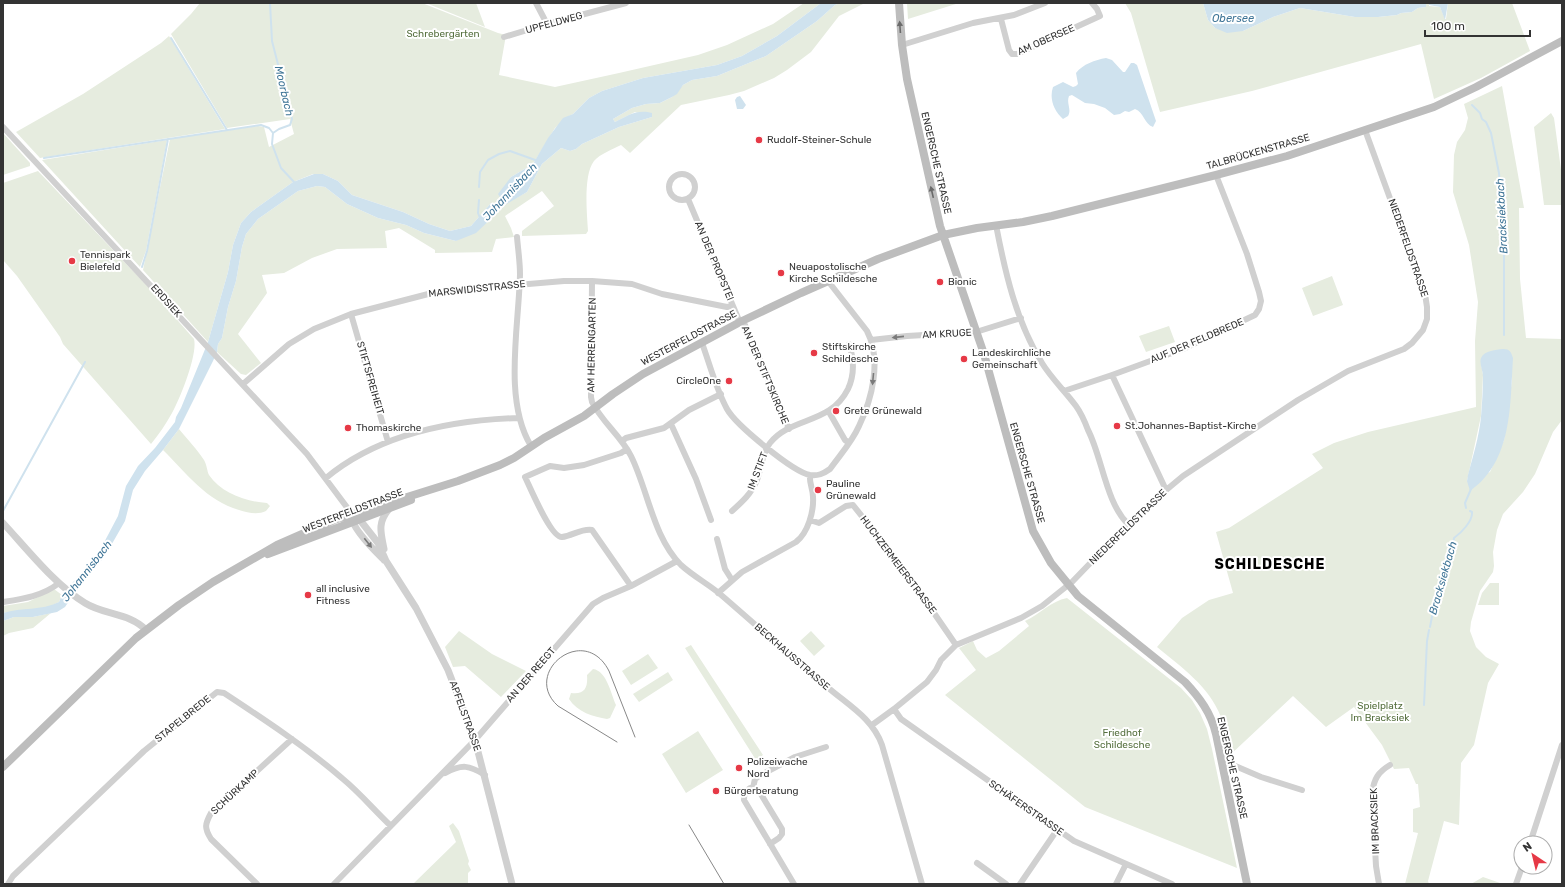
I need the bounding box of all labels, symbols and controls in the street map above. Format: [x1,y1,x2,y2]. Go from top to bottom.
street label: UPFELDWEG [524,10,584,36]
water label: Obersee [1212,12,1254,25]
scale bar [1425,12,1530,38]
text: 100 m [1431,19,1465,33]
one-way arrow [897,21,904,33]
street label: AM OBERSEE [1015,22,1077,58]
park label: Schrebergärten [406,28,480,40]
water label: Moorbach [272,65,296,118]
street label: ENGERSCHE STRASSE [918,111,954,215]
street label: TALBRÜCKENSTRASSE [1205,132,1311,172]
place label: Rudolf-Steiner-Schule [767,134,872,146]
marker: Rudolf-Steiner-Schule [754,135,764,145]
water label: Johannisbach [480,160,540,223]
water label: Bracksiekbach [1494,178,1510,254]
one-way arrow [929,186,935,198]
street label: NIEDERFELDSTRASSE [1386,197,1430,299]
street label: AN DER PROPSTEI [692,220,736,302]
place label: Tennispark Bielefeld [80,249,131,273]
marker: Tennispark Bielefeld [67,256,77,266]
place label: Neuapostolische Kirche Schildesche [789,261,878,285]
marker: Neuapostolische Kirche Schildesche [776,268,786,278]
place label: Bionic [948,276,977,288]
marker: Bionic [935,277,945,287]
street label: MARSWIDISSTRASSE [428,278,526,300]
street label: ERDSIEK [148,282,184,320]
street label: AM HERRENGARTEN [585,297,599,393]
street label: WESTERFELDSTRASSE [639,308,739,368]
street label: AUF DER FELDBREDE [1148,316,1246,366]
street label: AN DER STIFTSKIRCHE [739,324,791,426]
street label: AM KRUGE [922,327,972,341]
one-way arrow [892,334,904,340]
street label: STIFTSFREIHEIT [354,340,386,416]
place label: Stiftskirche Schildesche [822,341,879,365]
place label: Landeskirchliche Gemeinschaft [972,347,1051,371]
marker: Stiftskirche Schildesche [809,348,819,358]
marker: Landeskirchliche Gemeinschaft [959,354,969,364]
one-way arrow [870,373,876,385]
place label: CircleOne [676,375,721,387]
marker: CircleOne [724,376,734,386]
place label: Grete Grünewald [844,405,922,417]
marker: Grete Grünewald [831,406,841,416]
place label: St.Johannes-Baptist-Kirche [1125,420,1257,432]
street label: ENGERSCHE STRASSE [1007,421,1047,525]
marker: St.Johannes-Baptist-Kirche [1112,421,1122,431]
place label: Thomaskirche [356,422,422,434]
marker: Thomaskirche [343,423,353,433]
street label: IM STIFT [745,450,771,492]
place label: Pauline Grünewald [826,478,876,502]
marker: Pauline Grünewald [813,485,823,495]
street label: WESTERFELDSTRASSE [301,486,405,536]
street label: NIEDERFELDSTRASSE [1087,487,1169,567]
street label: HUCHZERMEIERSTRASSE [857,514,939,616]
one-way arrow [364,537,372,548]
water label: Johannisbach [59,538,115,604]
water label: Bracksiekbach [1426,540,1460,616]
district label: SCHILDESCHE [1215,556,1325,573]
place label: all inclusive Fitness [316,583,370,607]
marker: all inclusive Fitness [303,590,313,600]
street label: BECKHAUSSTRASSE [752,621,832,693]
street label: AN DER REEGT [504,645,558,705]
street label: APFELSTRASSE [447,679,483,753]
street label: STAPELBREDE [153,693,213,745]
park label: Spielplatz Im Bracksiek [1351,700,1410,724]
street label: ENGERSCHE STRASSE [1214,716,1250,820]
park label: Friedhof Schildesche [1094,727,1151,751]
place label: Polizeiwache Nord [747,756,808,780]
marker: Polizeiwache Nord [734,763,744,773]
street label: SCHÜRKAMP [209,767,262,817]
street label: SCHÄFERSTRASSE [986,778,1066,838]
place label: Bürgerberatung [724,785,798,797]
marker: Bürgerberatung [711,786,721,796]
street label: IM BRACKSIEK [1368,788,1382,854]
north arrow [1513,835,1553,875]
text: N [1521,840,1535,855]

